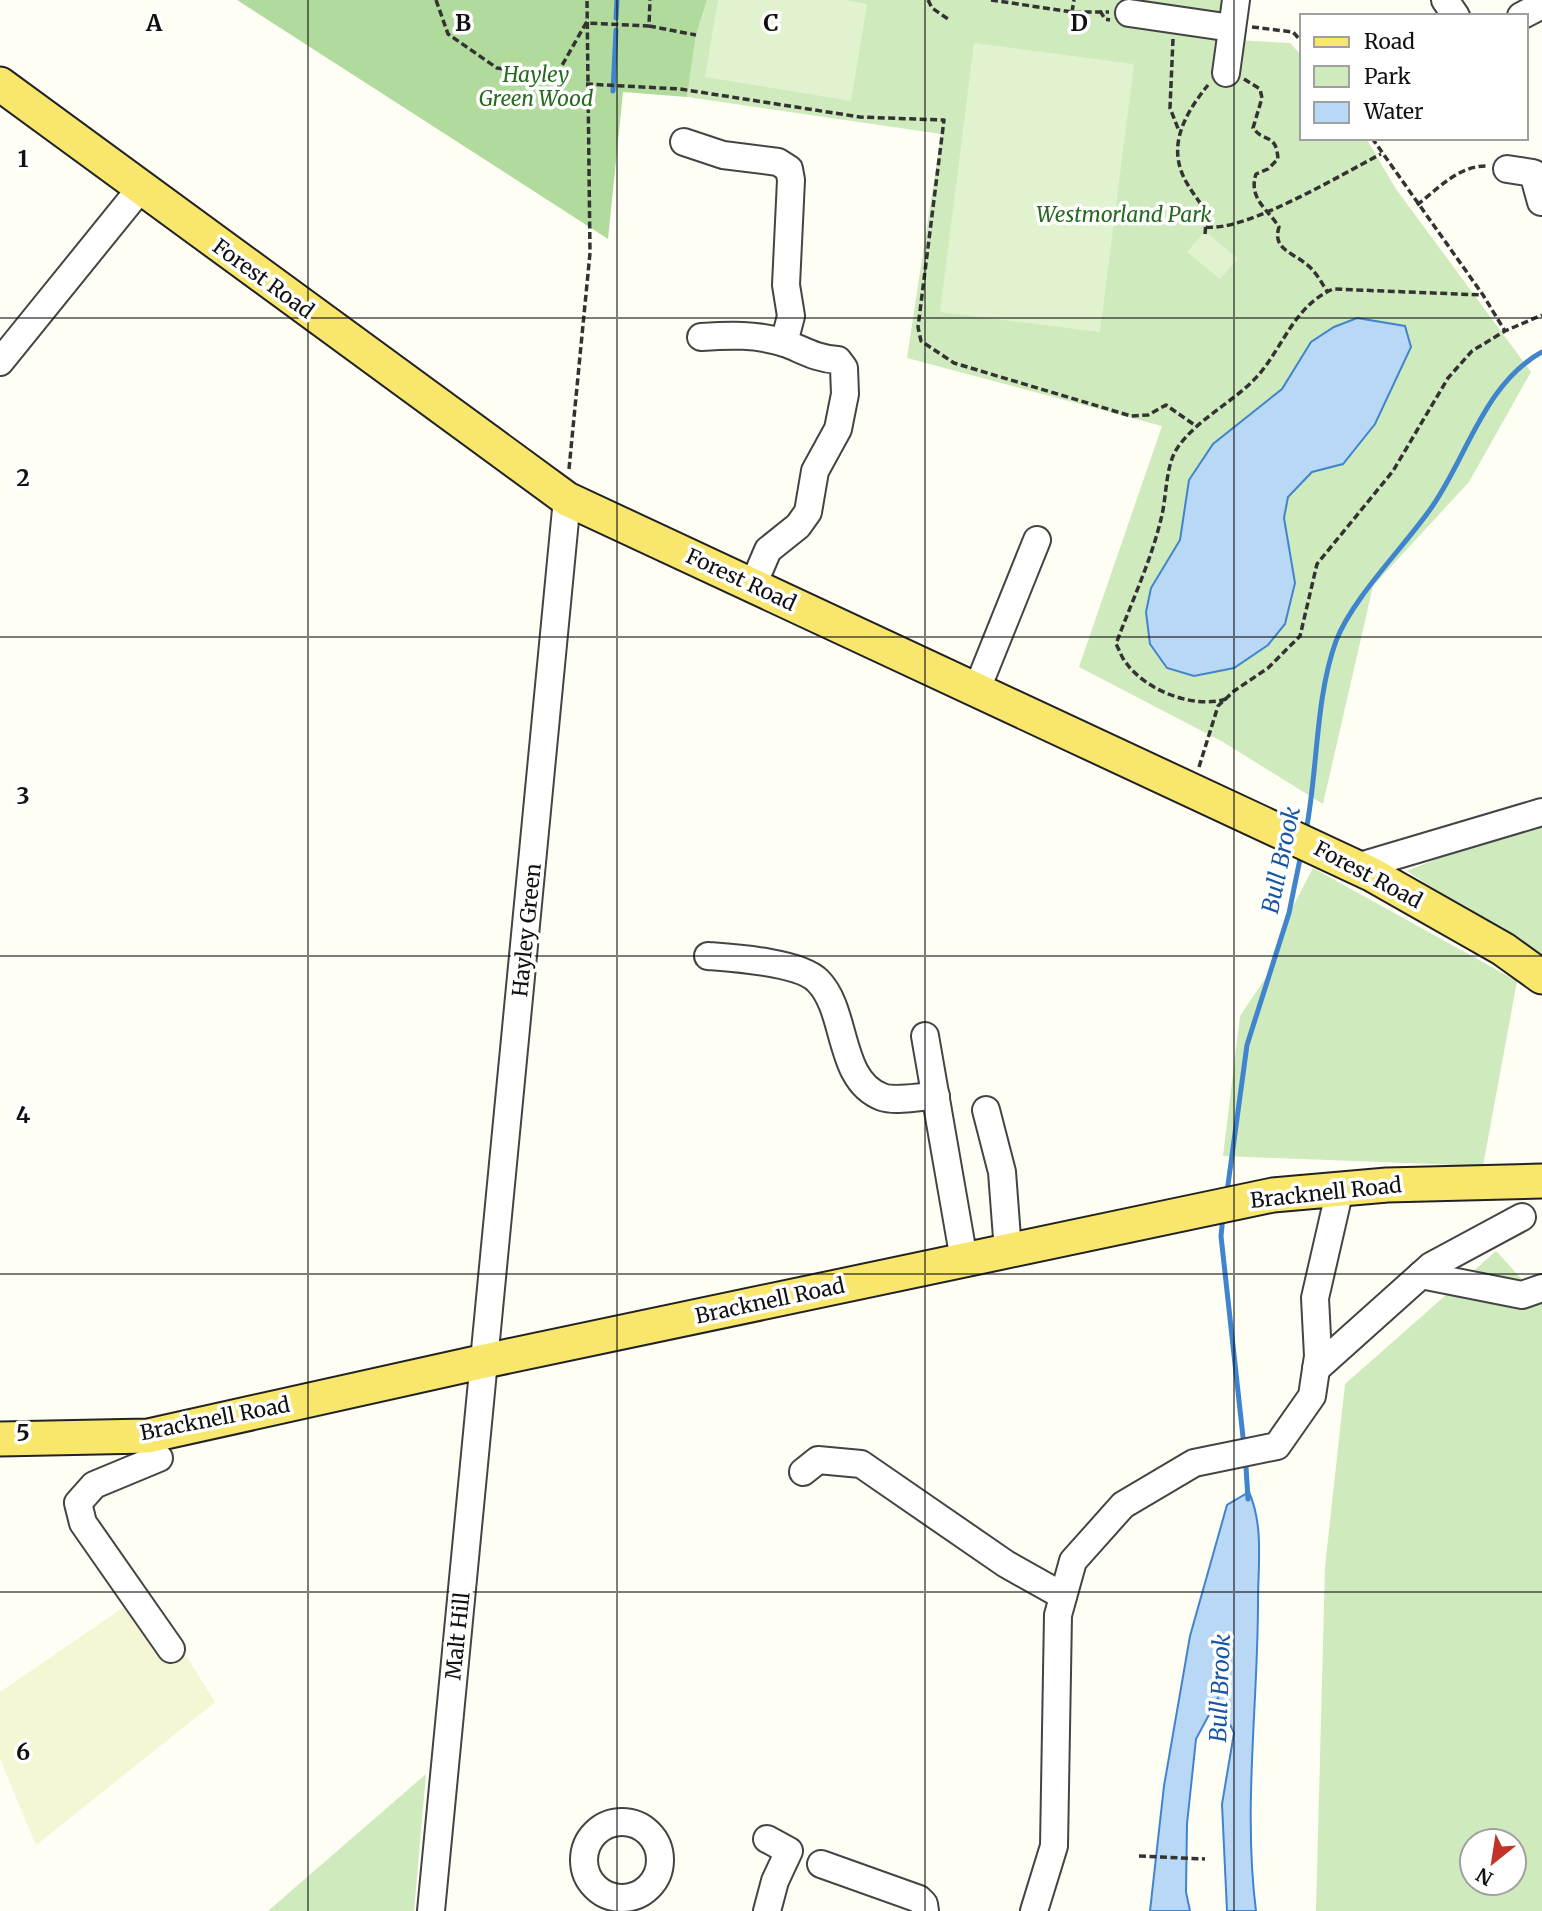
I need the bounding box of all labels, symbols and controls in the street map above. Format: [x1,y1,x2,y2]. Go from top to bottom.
text: A [145,8,163,37]
text: B [455,8,471,37]
text: C [763,8,779,37]
text: D [1070,8,1088,37]
legend [1300,14,1528,140]
text: Road [1364,28,1415,55]
park label: Hayley Green Wood [479,61,593,112]
text: Park [1364,63,1411,90]
text: Water [1363,98,1423,125]
text: 1 [18,144,29,173]
park label: Westmorland Park [1036,201,1212,228]
street label: Forest Road [207,233,320,325]
text: 2 [16,463,30,492]
street label: Forest Road [682,542,801,617]
text: 3 [16,781,30,810]
water label: Bull Brook [1255,803,1306,916]
street label: Forest Road [1309,835,1427,915]
street label: Hayley Green [506,862,547,998]
text: 4 [16,1100,31,1129]
street label: Bracknell Road [1249,1171,1403,1214]
street label: Bracknell Road [693,1271,847,1330]
street label: Bracknell Road [138,1391,292,1446]
text: 5 [16,1418,30,1447]
street label: Malt Hill [439,1590,476,1681]
water label: Bull Brook [1203,1633,1236,1743]
text: 6 [16,1737,30,1766]
north arrow [1458,1827,1528,1897]
text: N [1472,1863,1497,1891]

